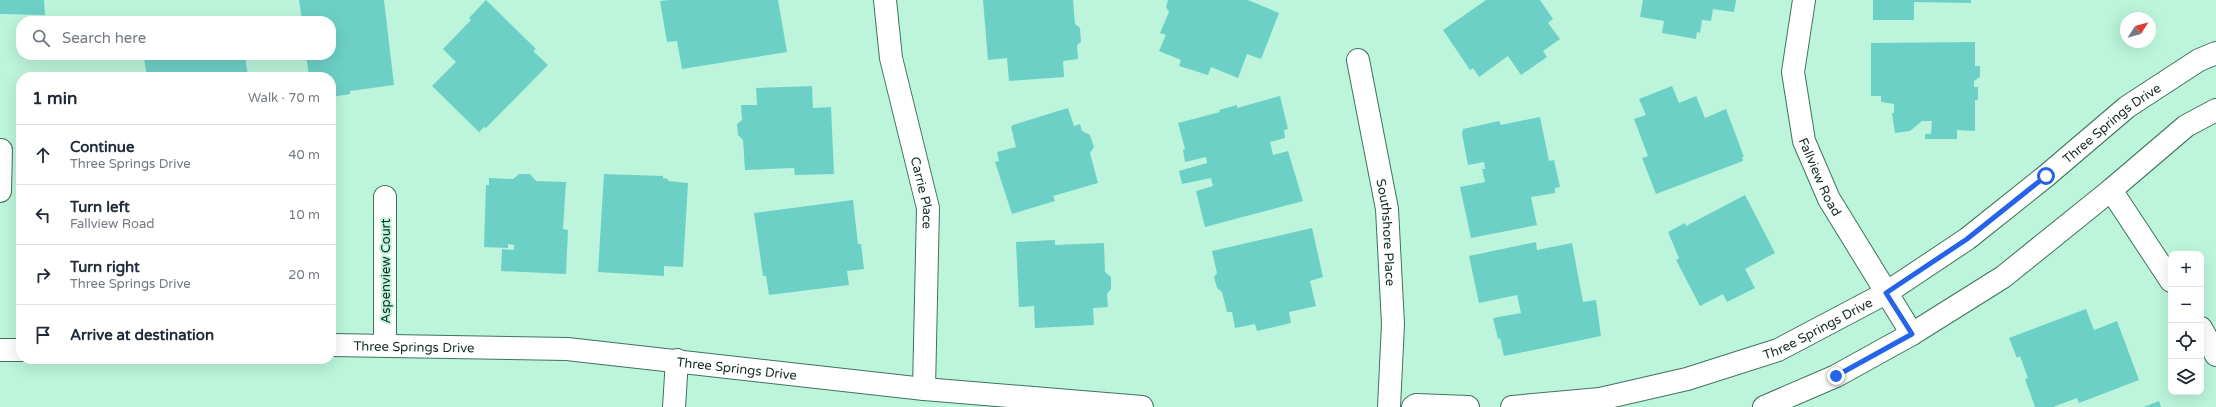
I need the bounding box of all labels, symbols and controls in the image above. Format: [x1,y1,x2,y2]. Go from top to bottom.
north arrow [2120,12,2156,48]
search box [16,16,336,60]
icon: search [30,27,52,49]
text: Search here [62,29,146,47]
street label: Three Springs Drive [2060,80,2164,167]
text: 1 min [32,88,77,109]
text: Walk · 70 m [248,90,320,106]
street label: Fallview Road [1795,135,1845,219]
text: Continue [70,138,134,156]
icon: ahead [32,144,54,166]
text: 40 m [288,147,320,163]
street label: Carrie Place [907,155,935,229]
text: Three Springs Drive [70,156,191,172]
route start [2037,167,2055,185]
street label: Southshore Place [1372,178,1398,286]
text: Turn left [70,198,130,216]
icon: left [32,204,54,226]
text: 10 m [288,207,320,223]
text: Fallview Road [70,216,154,232]
street label: Aspenview Court [378,218,394,324]
map controls [2168,251,2204,395]
button: + [2168,251,2204,287]
text: Turn right [70,258,140,276]
icon: right [32,264,54,286]
text: 20 m [288,267,320,283]
text: Three Springs Drive [70,276,191,292]
button: − [2168,287,2204,323]
street label: Three Springs Drive [1761,295,1875,363]
button: locate [2168,323,2204,359]
icon: arrive [32,324,54,346]
text: Arrive at destination [70,326,214,344]
street label: Three Springs Drive [353,338,475,356]
street label: Three Springs Drive [676,354,798,384]
button: layers [2168,359,2204,395]
route end [1827,367,1845,385]

